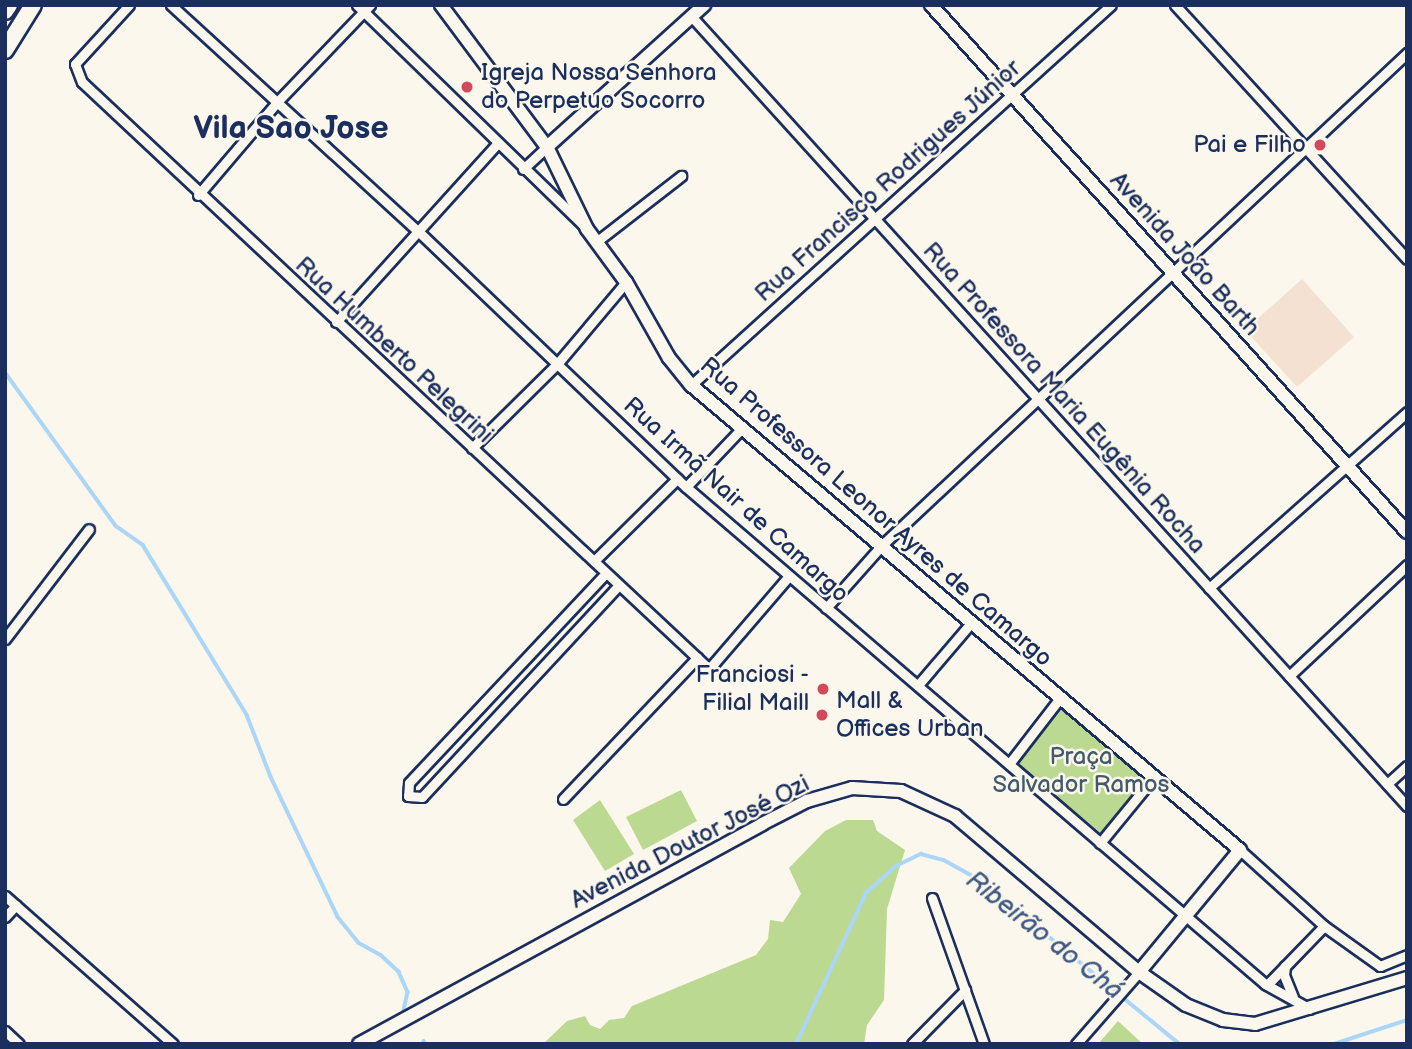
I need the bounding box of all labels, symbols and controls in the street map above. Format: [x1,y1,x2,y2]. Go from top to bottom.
street label: Rua Francisco Rodrigues Júnior [749,54,1027,308]
place label: Igreja Nossa Senhora do Perpetuo Socorro [481,59,717,115]
marker: Igreja Nossa Senhora do Perpetuo Socorro [459,79,475,95]
district label: Vila Sao Jose [193,110,389,148]
place label: Pai e Filho [1193,131,1306,159]
marker: Pai e Filho [1312,137,1328,153]
street label: Avenida João Barth [1104,166,1266,342]
street label: Rua Professora Maria Eugênia Rocha [917,236,1211,560]
street label: Rua Humberto Pelegrini [289,251,499,449]
street label: Rua Professora Leonor Ayres de Camargo [694,351,1058,673]
street label: Rua Irmã Nair de Camargo [617,391,855,609]
place label: Franciosi - Filial Maill [695,661,809,717]
marker: Franciosi - Filial Maill [815,681,831,697]
place label: Mall & Offices Urban [836,687,984,743]
marker: Mall & Offices Urban [814,707,830,723]
park label: Praça Salvador Ramos [993,743,1169,799]
street label: Avenida Doutor José Ozi [565,769,815,915]
water label: Ribeirão do Chá [959,865,1129,1007]

